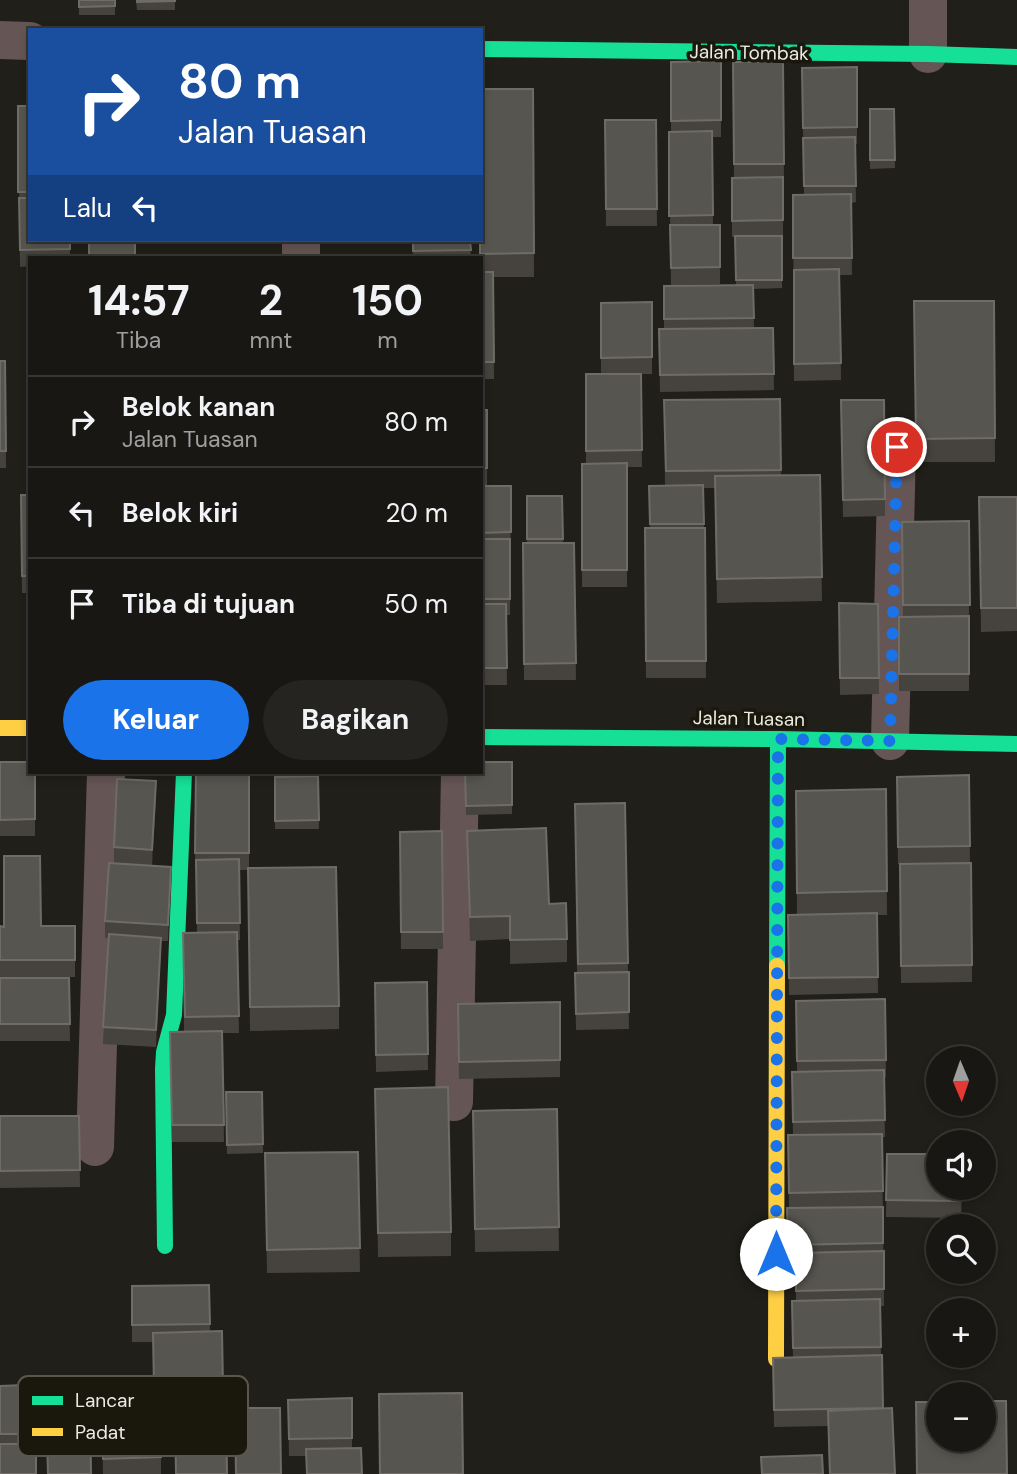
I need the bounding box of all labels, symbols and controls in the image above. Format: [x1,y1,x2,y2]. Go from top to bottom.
street label: Jalan Tombak [689,39,809,66]
text: 80 m [178,49,301,113]
icon: right [63,56,154,147]
text: Jalan Tuasan [178,111,367,153]
icon: left [126,189,164,227]
text: Lalu [63,191,112,225]
text: 14:57 [88,273,190,328]
text: 2 [259,273,283,328]
text: 150 [352,273,423,328]
text: Tiba [116,325,161,355]
text: mnt [249,325,292,355]
text: m [377,325,398,355]
text: Belok kanan [122,390,275,424]
icon: right [63,403,101,441]
text: 80 m [384,405,448,439]
pin [867,417,927,477]
text: Jalan Tuasan [122,424,258,454]
icon: arrive [878,428,916,466]
icon: left [63,494,101,532]
text: Belok kiri [122,496,238,530]
text: 20 m [385,496,448,530]
icon: arrive [63,585,101,623]
text: Tiba di tujuan [122,587,295,621]
text: 50 m [384,587,448,621]
button: Keluar [63,680,249,760]
button: Bagikan [263,680,448,760]
street label: Jalan Tuasan [693,705,805,732]
north arrow [926,1046,996,1116]
map controls [926,1046,996,1452]
button: sound [926,1130,996,1200]
button: search [926,1214,996,1284]
position arrow [739,1217,813,1291]
button: + [926,1298,996,1368]
legend [18,1376,248,1456]
button: − [926,1382,996,1452]
text: Lancar [75,1388,135,1413]
text: Padat [75,1420,125,1445]

